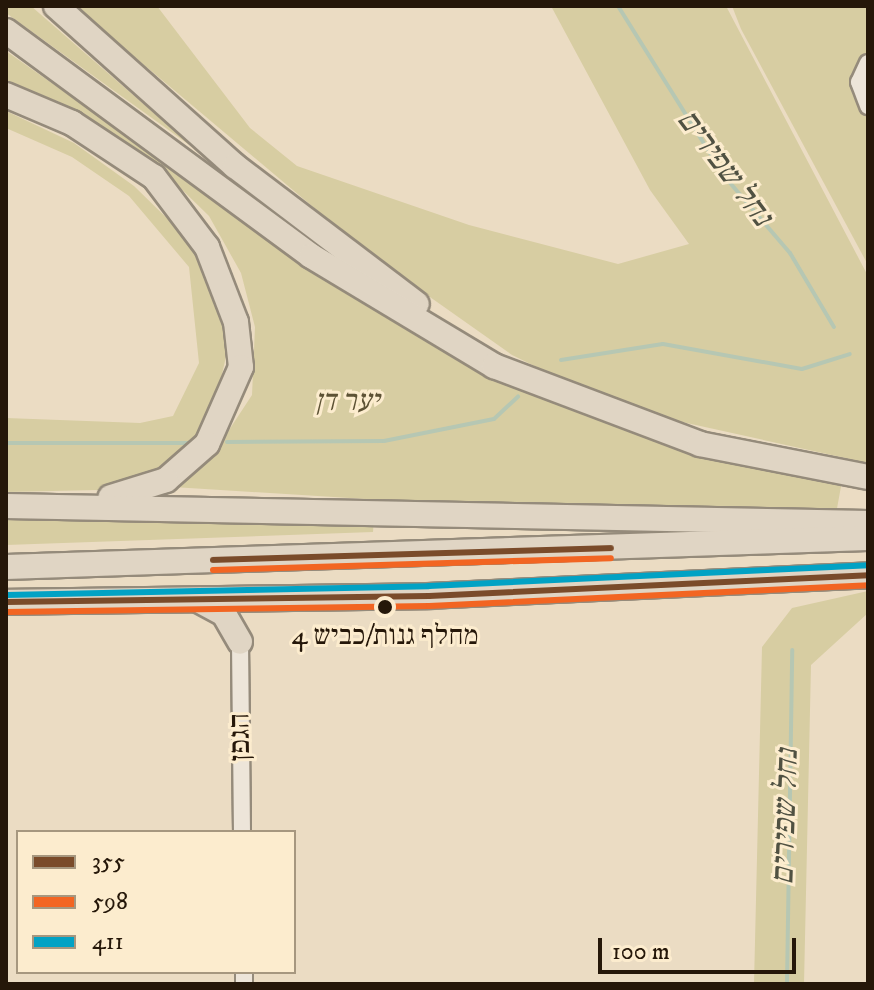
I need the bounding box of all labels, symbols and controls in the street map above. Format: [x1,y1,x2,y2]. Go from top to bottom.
water label: נחל שפירים [668,102,780,234]
park label: יער דן [315,384,379,420]
marker: מחלף גנות/כביש 4 [377,599,393,615]
place label: מחלף גנות/כביש 4 [291,619,479,653]
street label: הגפן [223,713,259,761]
water label: נחל שפירים [764,748,808,886]
legend [16,830,296,974]
text: 355 [92,847,125,877]
text: 598 [92,887,128,917]
scale bar [602,922,800,972]
text: 411 [92,927,123,957]
text: 100 m [612,937,670,967]

